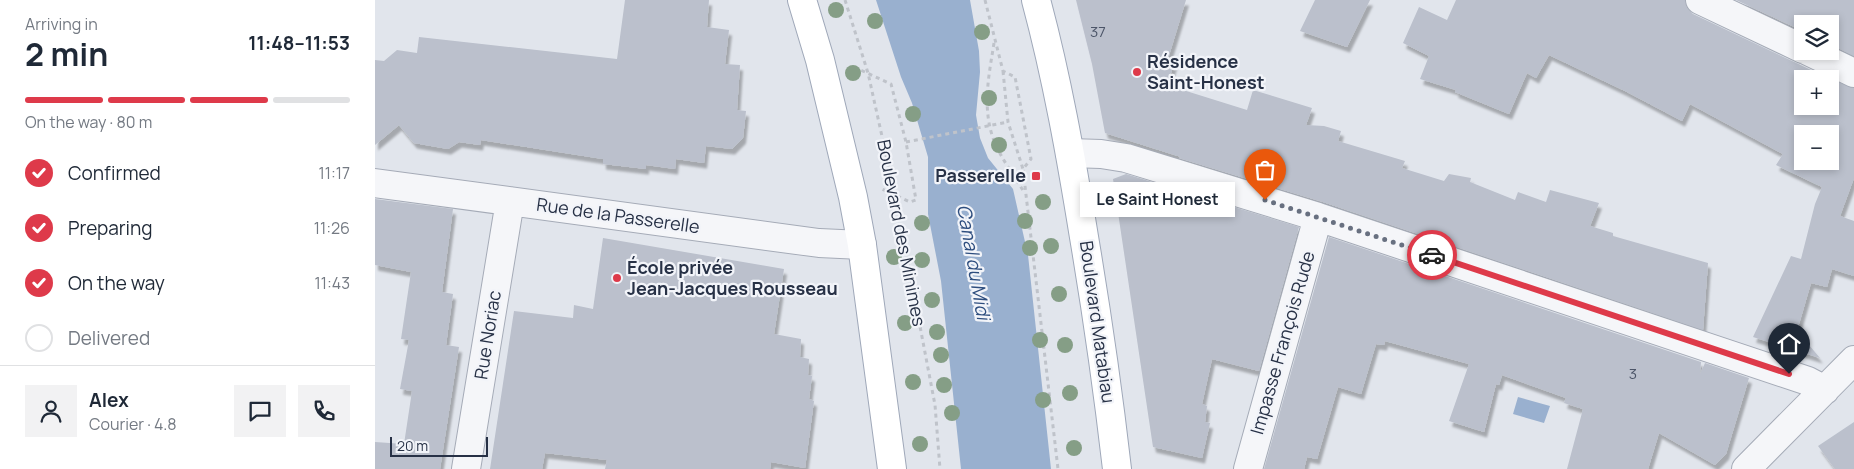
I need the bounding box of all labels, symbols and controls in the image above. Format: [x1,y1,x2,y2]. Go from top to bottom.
text: Arriving in [25,13,98,35]
map controls [1794,15,1839,170]
button: layers [1794,15,1839,60]
house number: 37 [1090,21,1106,42]
text: 11:48–11:53 [248,30,350,56]
text: 2 min [25,32,108,76]
place label: Résidence Saint-Honest [1147,49,1264,94]
marker: Résidence Saint-Honest [1131,66,1143,78]
button: + [1794,70,1839,115]
text: On the way · 80 m [25,111,152,133]
button: − [1794,125,1839,170]
street label: Boulevard des Minimes [872,137,932,328]
pin [1244,149,1286,200]
icon: bag [1251,156,1279,184]
icon: check [25,159,53,187]
text: Confirmed [68,160,161,186]
text: 11:17 [318,162,350,184]
place label: Passerelle [935,163,1026,187]
marker: Passerelle [1030,170,1042,182]
callout: Le Saint Honest [1080,182,1235,218]
text: Le Saint Honest [1096,188,1219,210]
street label: Rue de la Passerelle [535,192,701,238]
water label: Canal du Midi [951,202,997,324]
icon: check [25,214,53,242]
text: Preparing [68,215,153,241]
text: 11:26 [314,217,350,239]
courier [1407,230,1457,280]
street label: Boulevard Matabiau [1075,239,1121,405]
icon: car [1418,241,1446,269]
street label: Impasse François Rude [1244,248,1320,437]
place label: École privée Jean-Jacques Rousseau [627,255,838,300]
icon: check [25,269,53,297]
text: On the way [68,270,165,296]
text: 11:43 [314,272,350,294]
marker: École privée Jean-Jacques Rousseau [611,272,623,284]
street label: Rue Noriac [468,289,506,381]
pin [1768,323,1810,374]
text: Delivered [68,325,150,351]
icon: home [1775,330,1803,358]
house number: 3 [1629,363,1637,384]
button: person [25,385,77,437]
button: chat [234,385,286,437]
button: phone [298,385,350,437]
text: Alex [89,387,129,413]
text: Courier · 4.8 [89,413,177,435]
scale bar [390,434,487,457]
text: 20 m [397,436,428,455]

